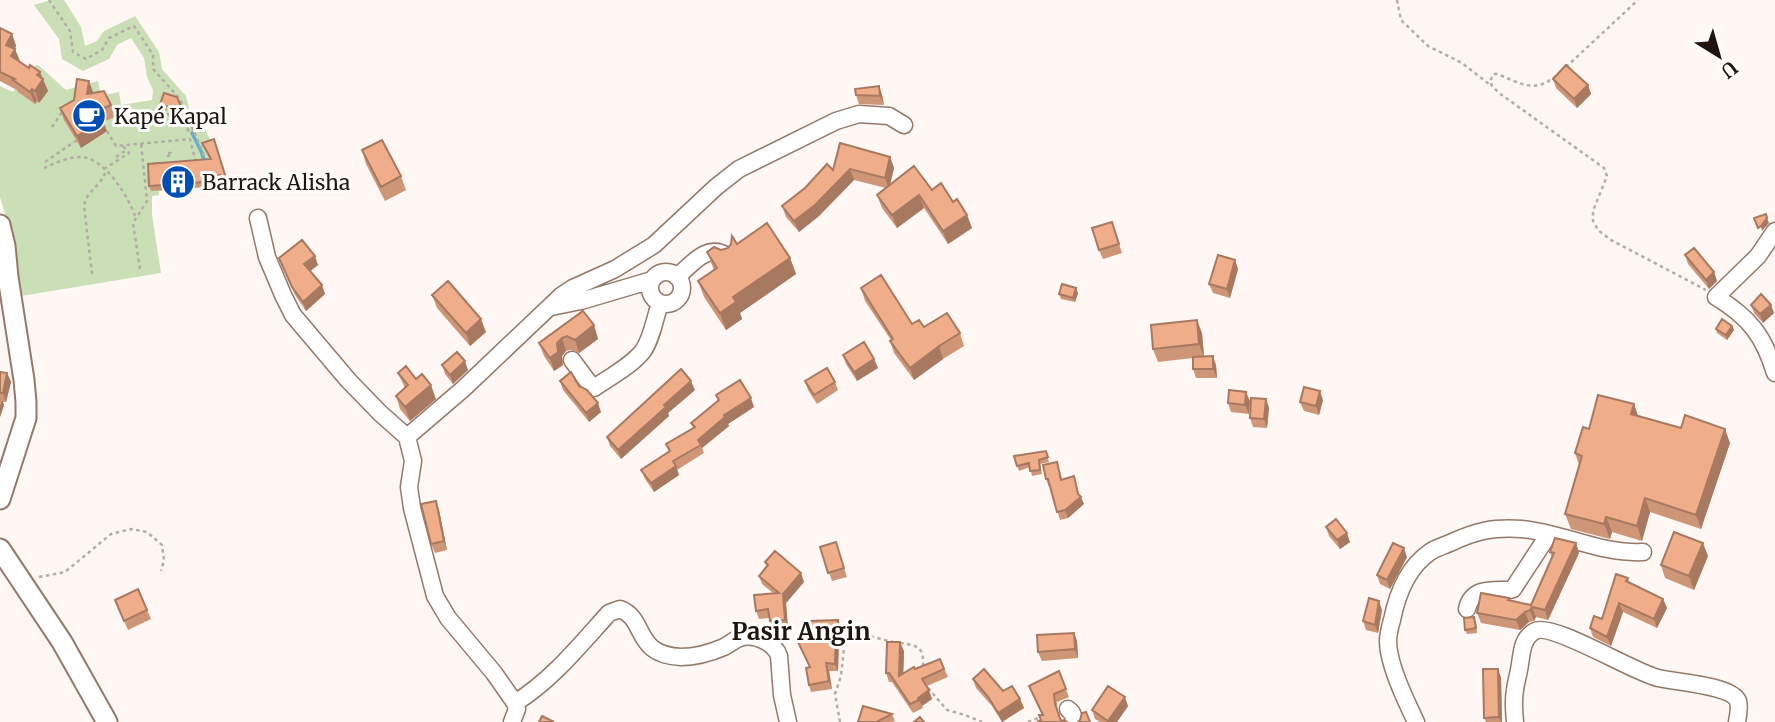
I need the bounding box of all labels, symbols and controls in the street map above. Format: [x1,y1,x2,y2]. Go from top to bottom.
north arrow [1684,21,1754,91]
text: U [1716,56,1742,83]
cafe icon: Kapé Kapal [70,97,108,135]
place label: Kapé Kapal [114,103,227,130]
building icon: Barrack Alisha [159,163,197,201]
place label: Barrack Alisha [202,169,350,196]
district label: Pasir Angin [732,616,870,647]

